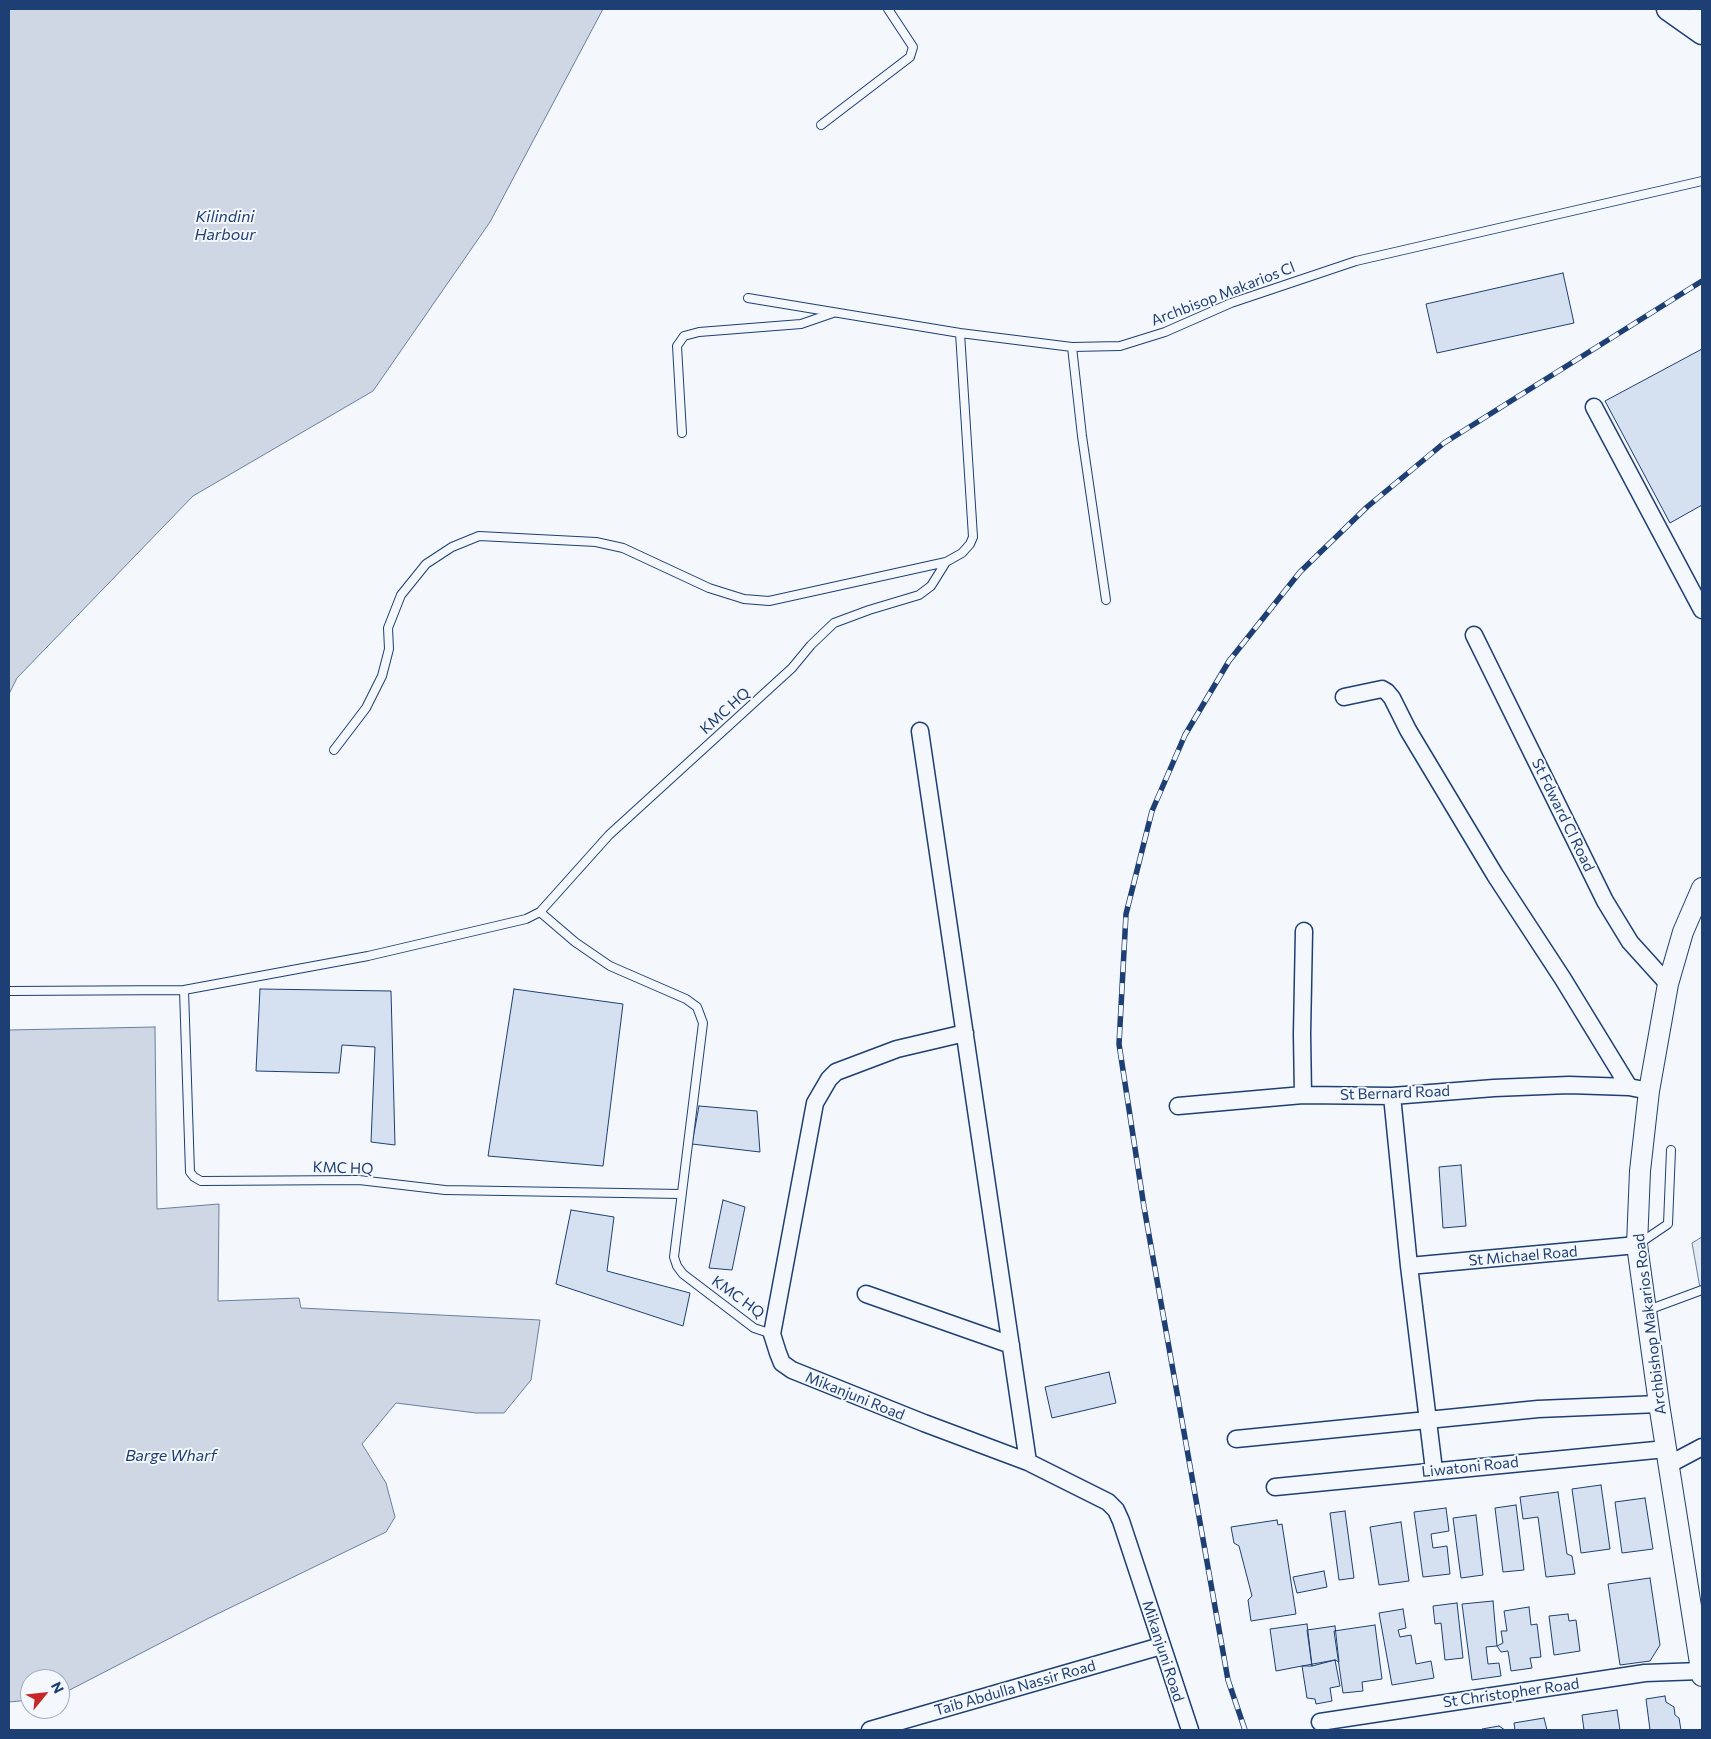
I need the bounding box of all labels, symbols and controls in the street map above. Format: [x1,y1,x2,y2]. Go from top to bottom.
water label: Kilindini Harbour [194,207,256,245]
street label: Archbisop Makarios Cl [1148,258,1298,330]
street label: KMC HQ [696,684,754,738]
street label: St Fdward Cl Road [1528,756,1598,874]
street label: St Bernard Road [1340,1082,1450,1104]
street label: KMC HQ [312,1158,374,1178]
street label: Archbishop Makarios Road [1630,1232,1670,1416]
street label: St Michael Road [1468,1242,1578,1270]
street label: KMC HQ [708,1272,768,1322]
street label: Mikanjuni Road [803,1368,907,1424]
water label: Barge Wharf [125,1446,217,1466]
street label: Liwatoni Road [1421,1453,1519,1481]
street label: Mikanjuni Road [1138,1598,1188,1704]
street label: Taib Abdulla Nassir Road [932,1656,1098,1720]
north arrow [20,1669,70,1719]
street label: St Christopher Road [1442,1675,1580,1711]
text: N [48,1679,68,1696]

